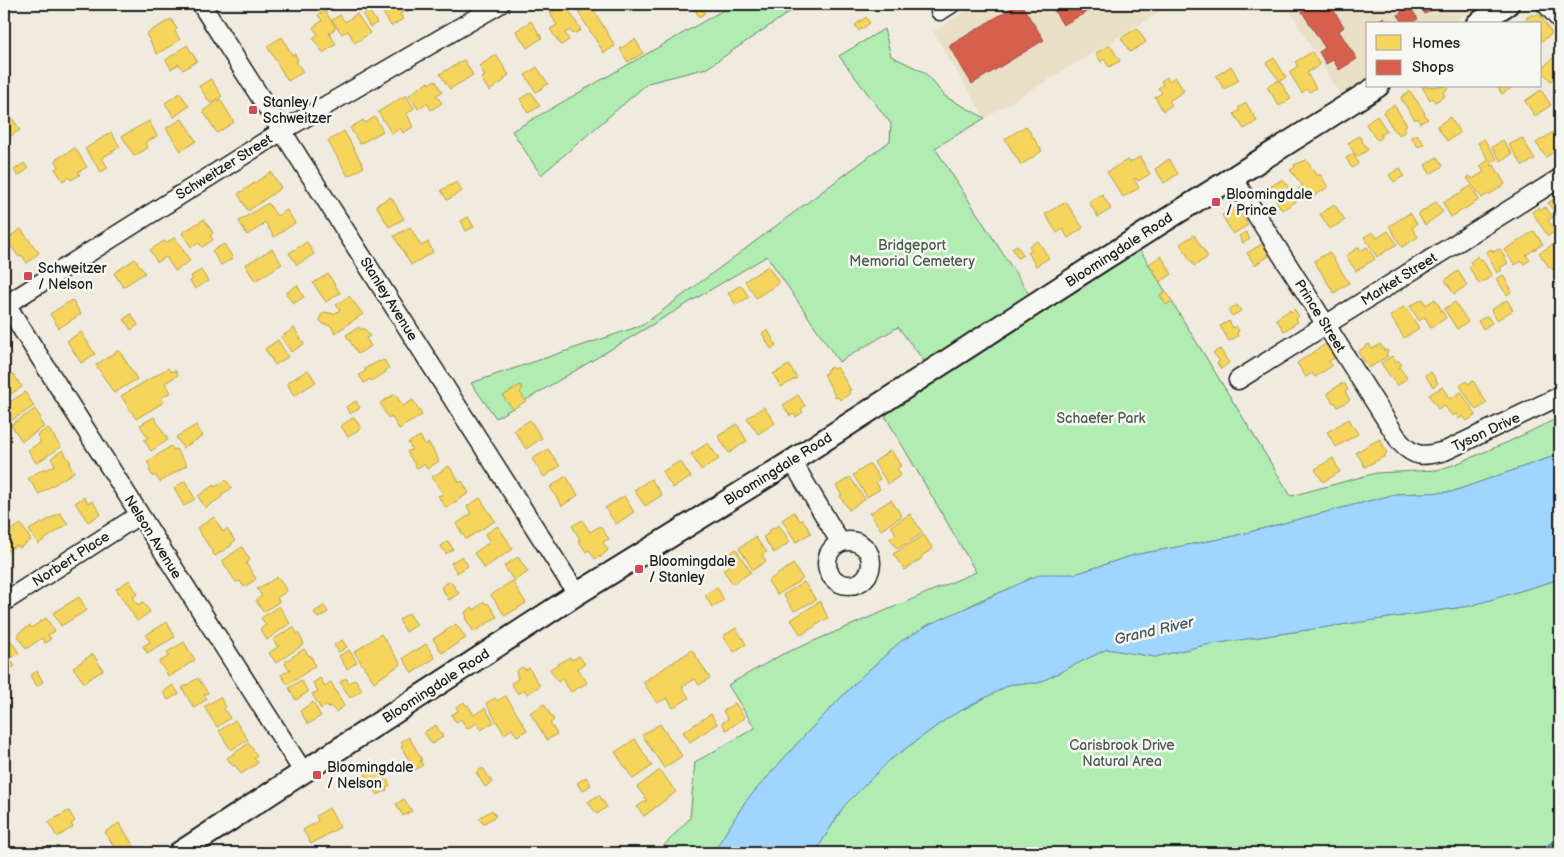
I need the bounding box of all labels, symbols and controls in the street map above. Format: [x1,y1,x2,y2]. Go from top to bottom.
legend [1366,22,1542,88]
text: Homes [1412,34,1461,53]
text: Shops [1412,58,1455,77]
place label: Stanley / Schweitzer [263,94,333,127]
marker: Stanley / Schweitzer [247,104,259,116]
street label: Schweitzer Street [173,130,276,203]
place label: Bloomingdale / Prince [1226,186,1313,219]
marker: Bloomingdale / Prince [1210,196,1222,208]
street label: Bloomingdale Road [1062,209,1176,291]
park label: Bridgeport Memorial Cemetery [849,237,975,270]
street label: Market Street [1358,249,1441,309]
street label: Stanley Avenue [356,254,422,344]
place label: Schweitzer / Nelson [38,260,108,293]
marker: Schweitzer / Nelson [22,270,34,282]
street label: Prince Street [1291,276,1349,356]
street label: Tyson Drive [1449,409,1523,455]
park label: Schaefer Park [1057,410,1146,427]
street label: Bloomingdale Road [721,429,835,509]
street label: Nelson Avenue [120,492,186,582]
street label: Norbert Place [29,528,113,590]
place label: Bloomingdale / Stanley [649,553,736,586]
marker: Bloomingdale / Stanley [633,563,645,575]
water label: Grand River [1113,612,1197,649]
street label: Bloomingdale Road [379,645,493,727]
park label: Carisbrook Drive Natural Area [1069,737,1175,770]
place label: Bloomingdale / Nelson [327,759,414,792]
marker: Bloomingdale / Nelson [311,769,323,781]

